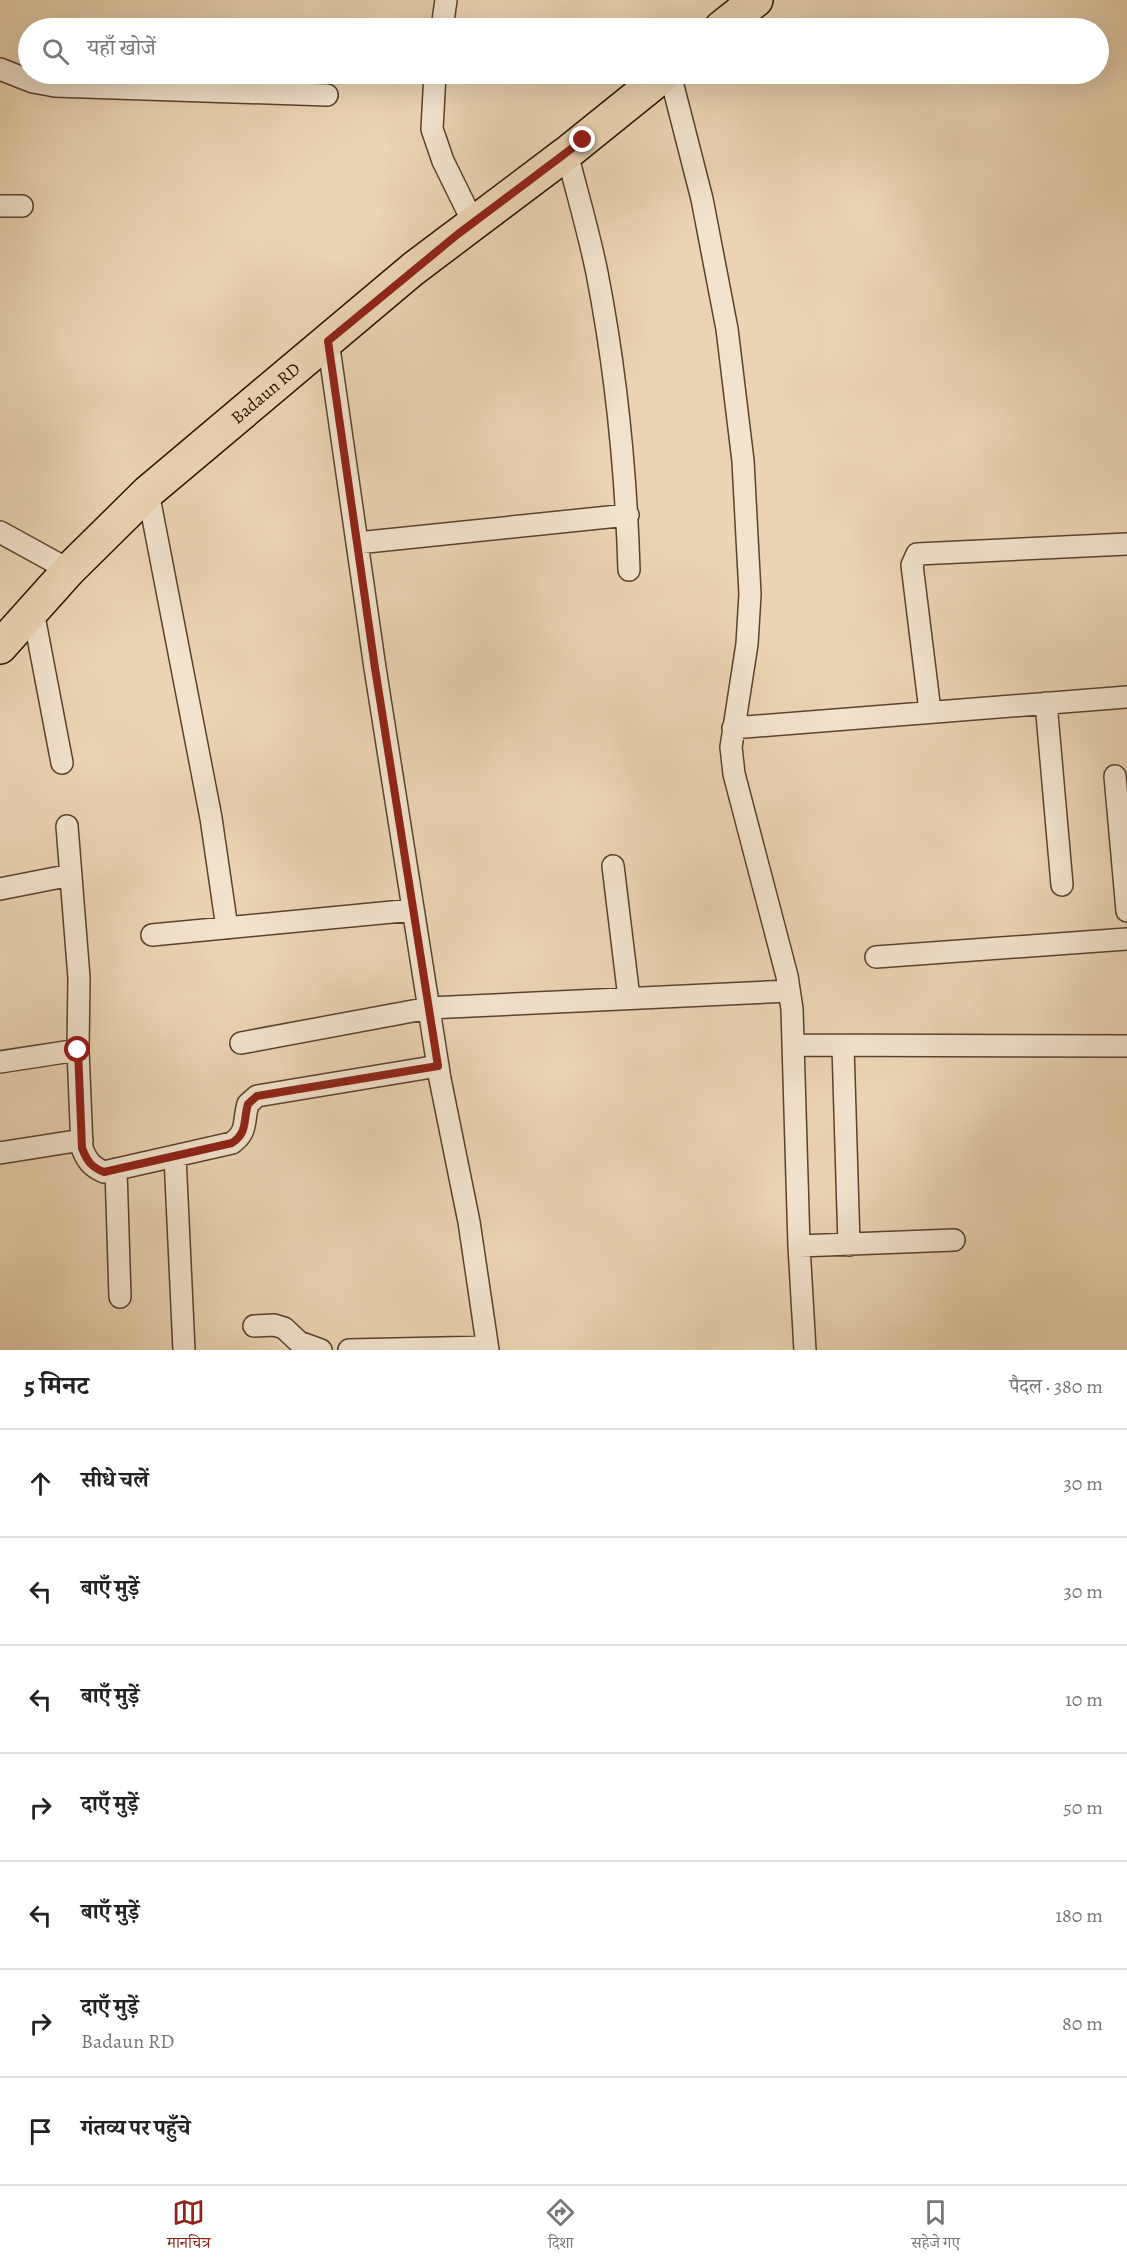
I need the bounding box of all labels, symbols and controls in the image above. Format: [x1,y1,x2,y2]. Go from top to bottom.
search box [18,18,1109,84]
text: यहाँ खोजें [87,33,156,63]
icon: search [39,35,72,68]
route end [569,126,595,152]
street label: Badaun RD [226,357,305,429]
route start [64,1036,90,1062]
text: 5 मिनट [24,1368,89,1403]
text: पैदल · 380 m [1009,1373,1103,1400]
text: सीधे चलें [81,1465,149,1495]
icon: ahead [24,1467,57,1500]
text: 30 m [1063,1470,1103,1497]
text: बाएँ मुड़ें [81,1573,139,1603]
icon: left [24,1575,57,1608]
text: 30 m [1063,1578,1103,1605]
text: बाएँ मुड़ें [81,1681,139,1711]
icon: left [24,1683,57,1716]
text: 10 m [1065,1686,1103,1713]
text: दाएँ मुड़ें [81,1789,139,1819]
icon: right [24,1791,57,1824]
text: 50 m [1063,1794,1103,1821]
text: बाएँ मुड़ें [81,1897,139,1927]
icon: left [24,1899,57,1932]
text: 180 m [1055,1902,1103,1929]
text: दाएँ मुड़ें [81,1992,139,2022]
icon: right [24,2007,57,2040]
text: 80 m [1062,2010,1103,2037]
text: Badaun RD [81,2028,174,2055]
text: गंतव्य पर पहुँचे [81,2113,190,2143]
icon: arrive [24,2115,57,2148]
tab: मानचित्र [167,2196,210,2258]
tab: दिशा [544,2196,577,2258]
tab: सहेजे गए [911,2196,960,2258]

